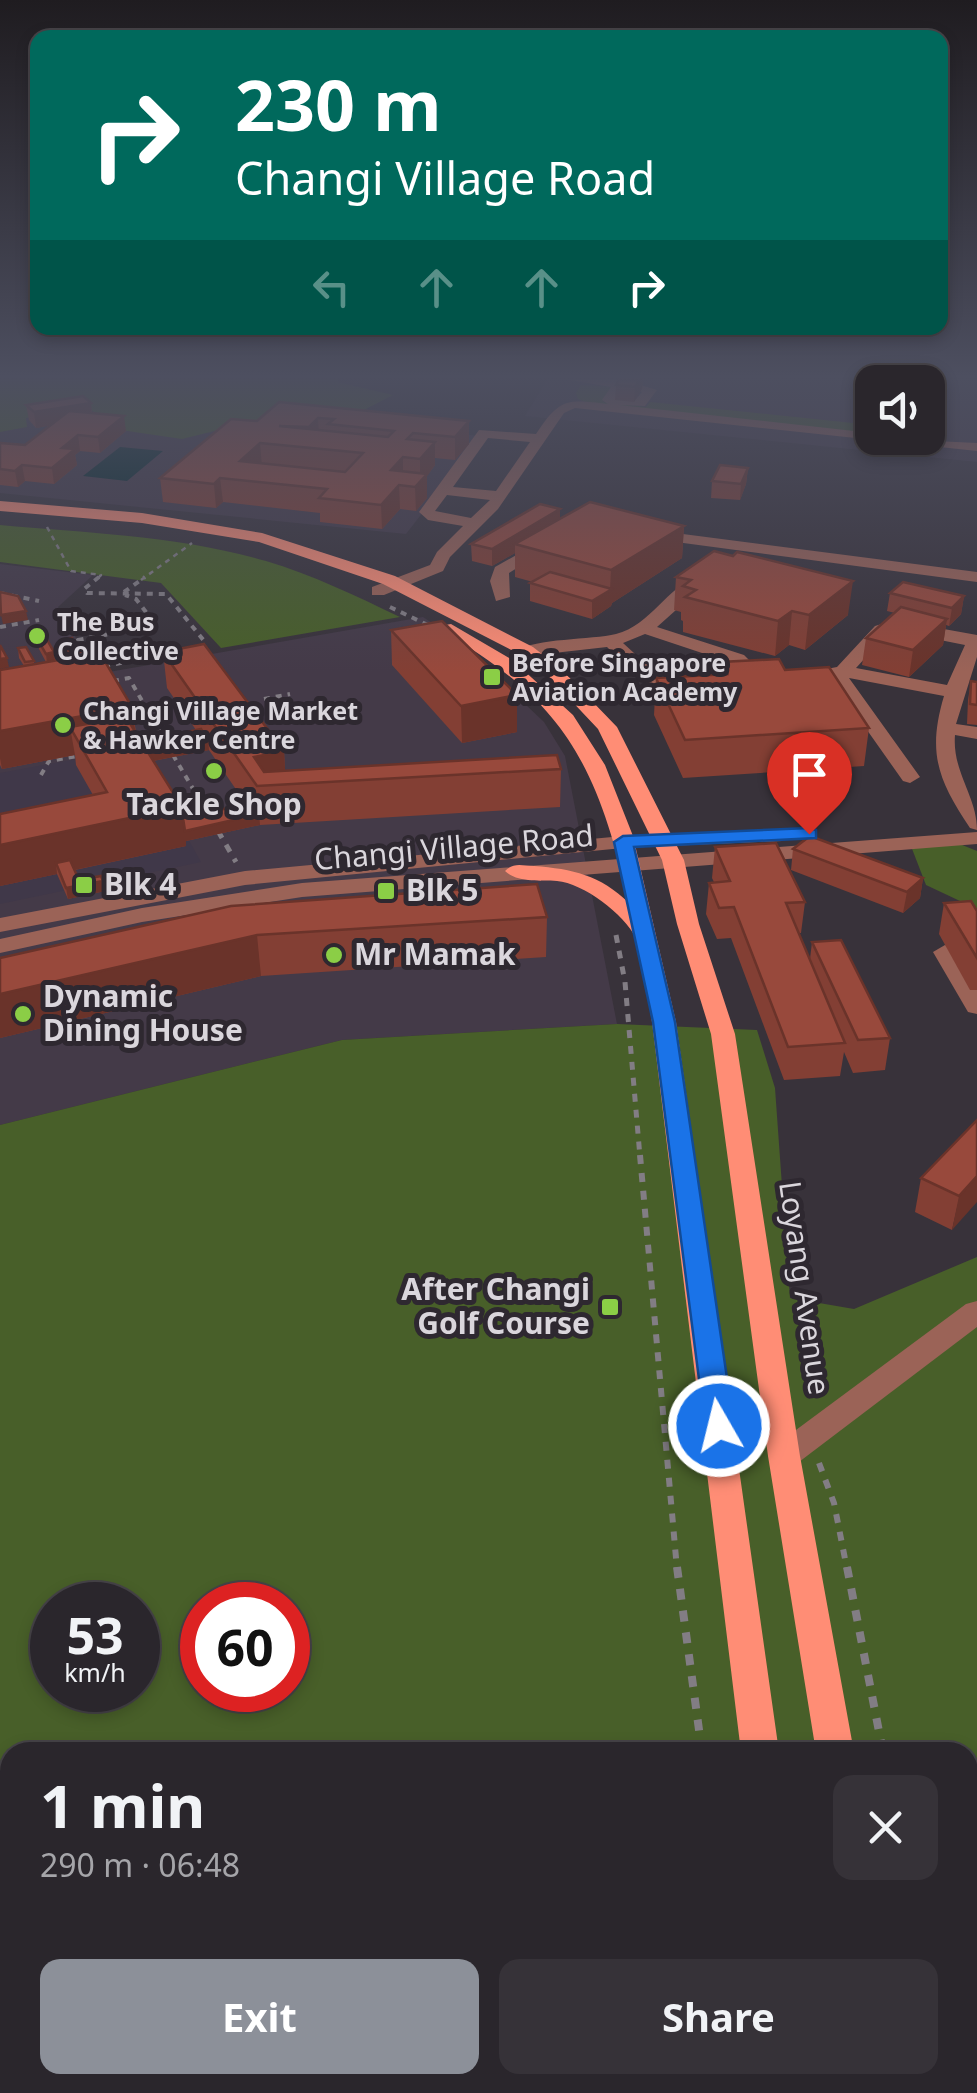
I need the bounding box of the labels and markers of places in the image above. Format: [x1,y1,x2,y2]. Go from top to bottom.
place label: The Bus Collective [57,604,179,667]
marker: The Bus Collective [26,625,48,647]
place label: Before Singapore Aviation Academy [512,645,738,708]
marker: Before Singapore Aviation Academy [481,666,503,688]
place label: Changi Village Market & Hawker Centre [83,693,358,756]
marker: Changi Village Market & Hawker Centre [52,714,74,736]
pin [767,732,852,835]
marker: Tackle Shop [203,760,225,782]
place label: Tackle Shop [126,783,302,824]
place label: Blk 4 [104,863,176,904]
place label: Blk 5 [406,869,478,910]
marker: Blk 4 [73,874,95,896]
marker: Blk 5 [375,880,397,902]
place label: Mr Mamak [354,933,516,974]
marker: Mr Mamak [323,944,345,966]
place label: Dynamic Dining House [43,975,243,1050]
marker: Dynamic Dining House [12,1003,34,1025]
place label: After Changi Golf Course [401,1268,590,1343]
marker: After Changi Golf Course [599,1296,621,1318]

